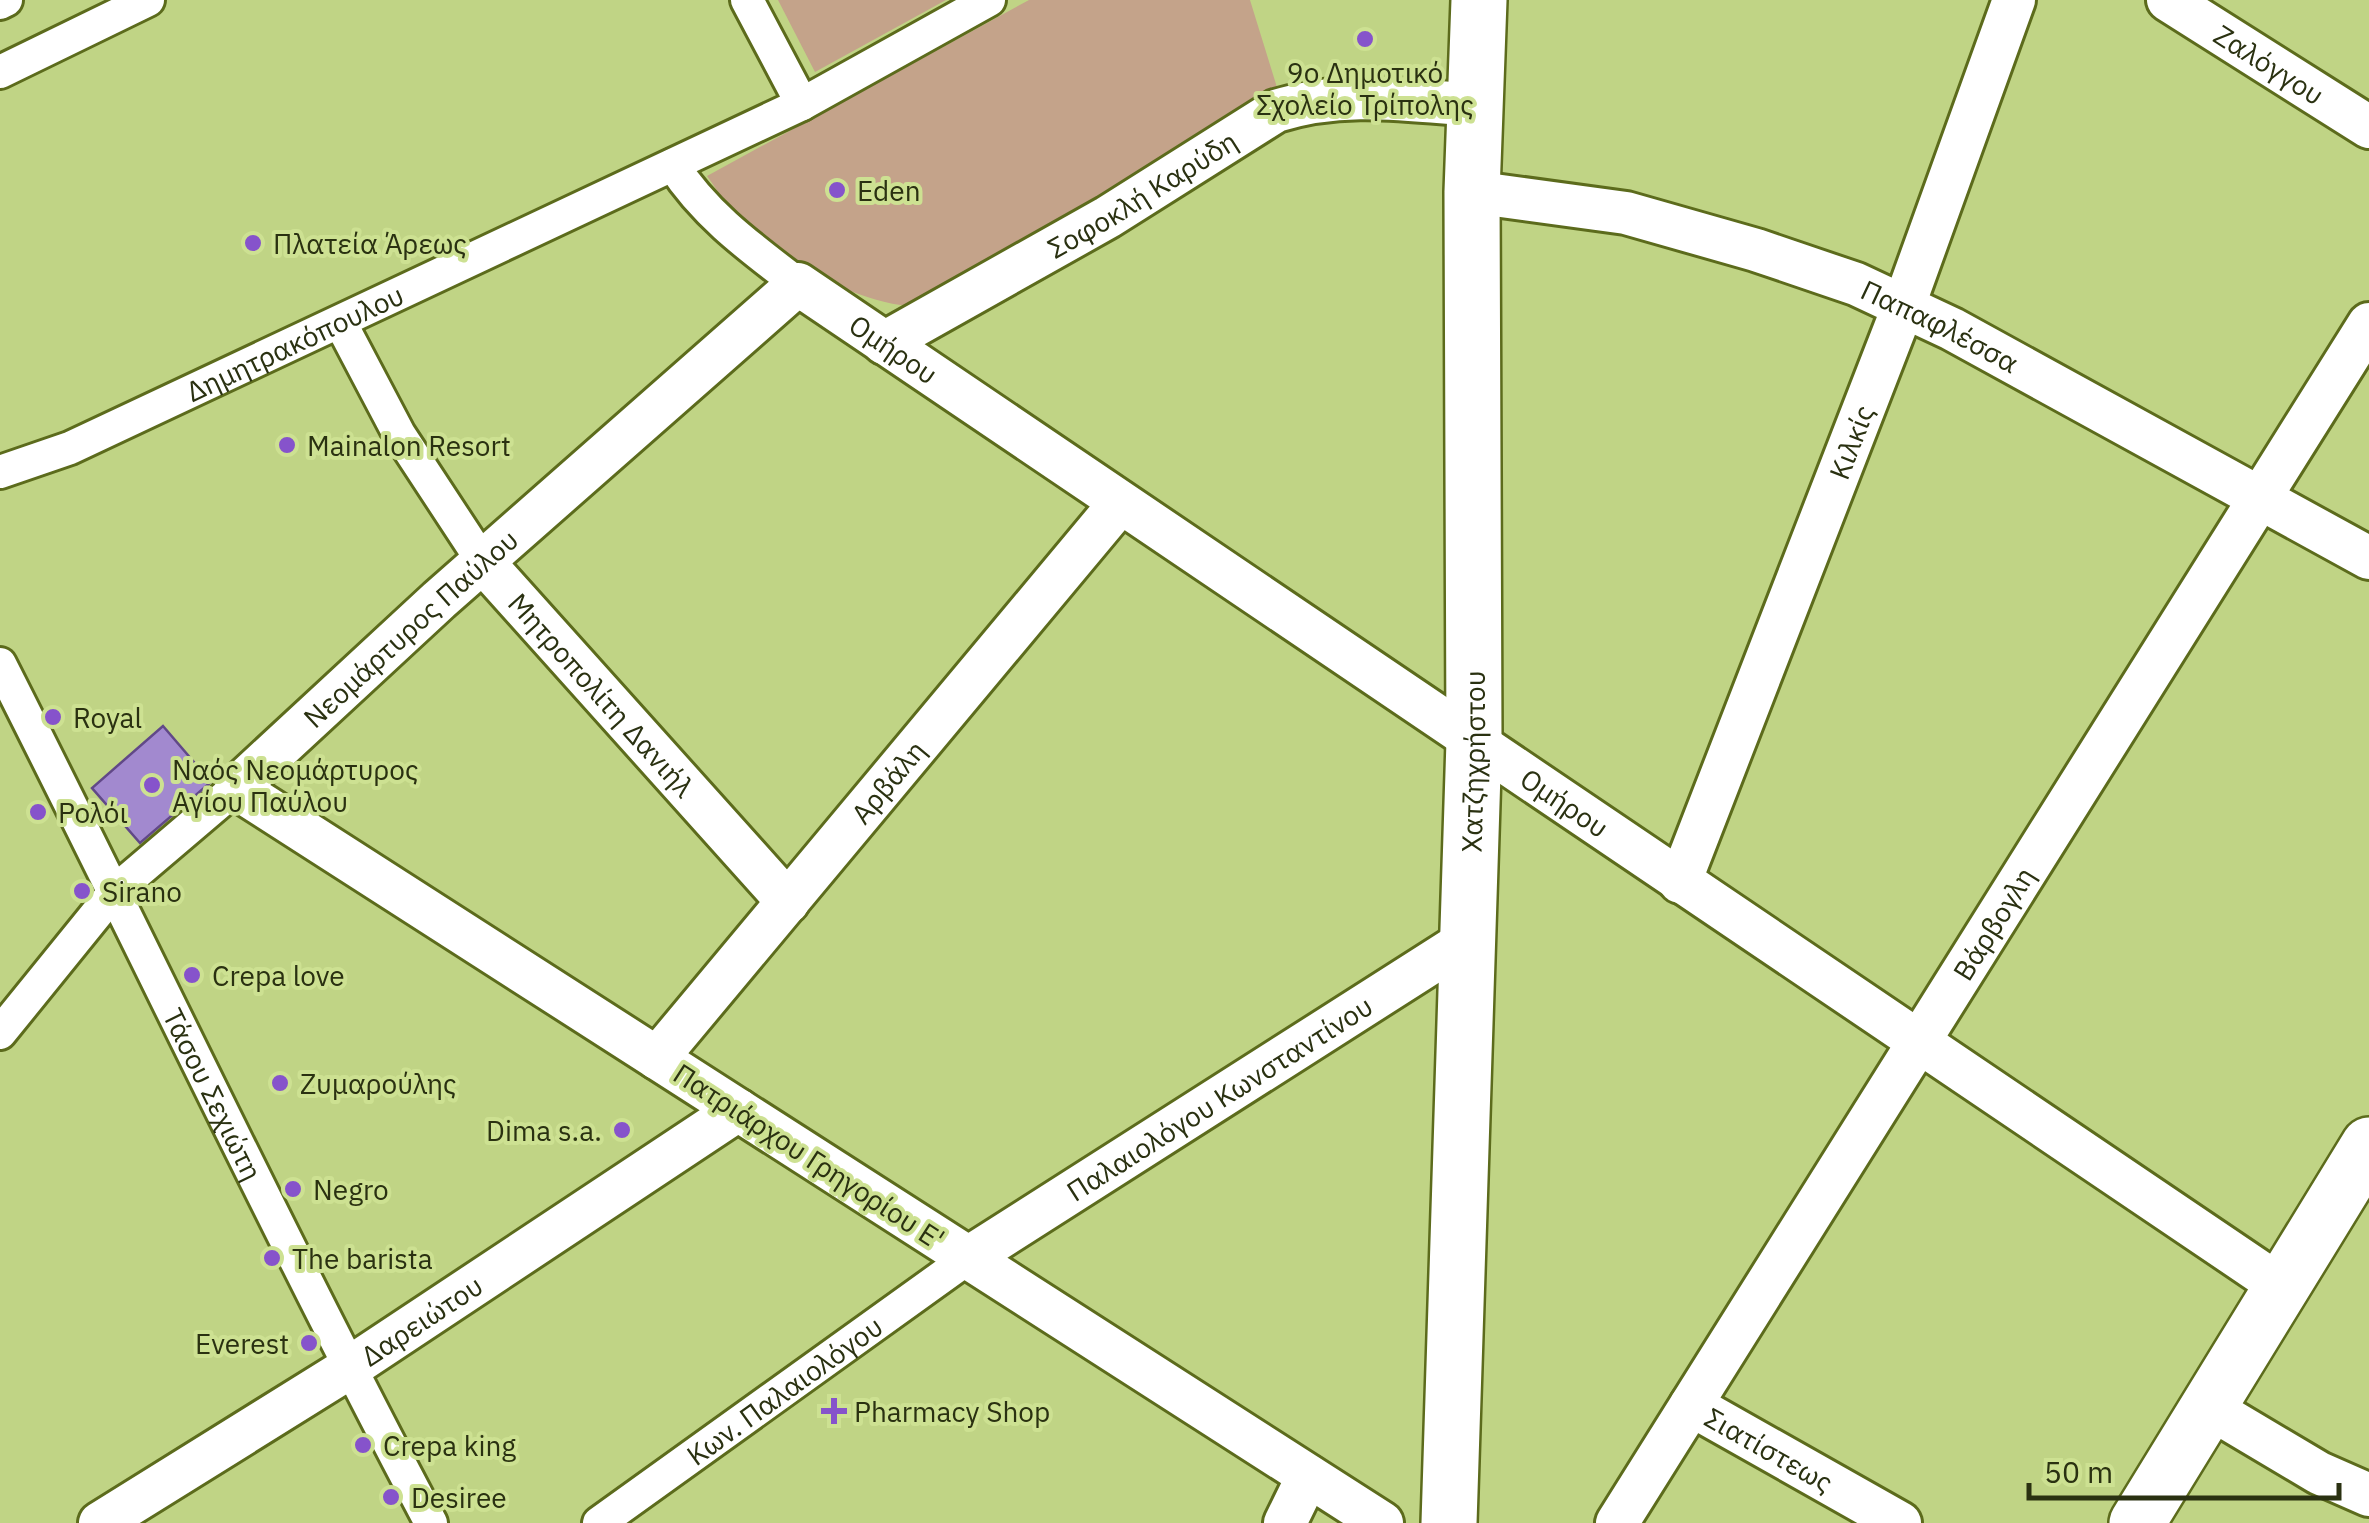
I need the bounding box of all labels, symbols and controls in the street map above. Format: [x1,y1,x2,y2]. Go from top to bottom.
street label: Ζαλόγγου [2207,15,2332,113]
marker: 9ο Δημοτικό Σχολείο Τρίπολης [1354,28,1376,50]
place label: 9ο Δημοτικό Σχολείο Τρίπολης [1256,54,1474,123]
street label: Σοφοκλή Καρύδη [1041,122,1244,266]
place label: Eden [857,172,921,209]
marker: Eden [826,179,848,201]
place label: Πλατεία Άρεως [273,225,467,262]
marker: Πλατεία Άρεως [242,232,264,254]
street label: Παπαφλέσσα [1855,271,2025,381]
street label: Δημητρακόπουλου [179,275,409,410]
street label: Ομήρου [842,306,945,392]
street label: Κιλκίς [1820,399,1882,485]
place label: Mainalon Resort [307,427,511,464]
marker: Mainalon Resort [276,434,298,456]
street label: Νεομάρτυρος Παύλου [295,521,526,735]
street label: Μητροπολίτη Δανιήλ [501,585,704,805]
street label: Χατζηχρήστου [1452,670,1493,853]
place label: Royal [73,699,142,736]
marker: Royal [42,706,64,728]
street label: Αρβάλη [842,732,933,831]
place label: Ναός Νεομάρτυρος Αγίου Παύλου [172,751,418,820]
street label: Ομήρου [1513,759,1616,845]
marker: Ναός Νεομάρτυρος Αγίου Παύλου [141,774,163,796]
place label: Ρολόι [58,794,128,831]
marker: Ρολόι [27,801,49,823]
street label: Βάρβογλη [1944,859,2043,987]
place label: Sirano [102,873,182,910]
marker: Sirano [71,880,93,902]
place label: Crepa love [212,957,345,994]
marker: Crepa love [181,964,203,986]
street label: Παλαιολόγου Κωνσταντίνου [1059,987,1379,1209]
street label: Τάσου Σεχιώτη [155,1002,271,1186]
street label: Πατριάρχου Γρηγορίου Ε' [667,1055,951,1257]
place label: Ζυμαρούλης [300,1065,457,1102]
marker: Ζυμαρούλης [269,1072,291,1094]
place label: Dima s.a. [486,1112,602,1149]
marker: Dima s.a. [611,1119,633,1141]
place label: Negro [313,1171,389,1208]
marker: Negro [282,1178,304,1200]
place label: The barista [292,1240,433,1277]
marker: The barista [261,1247,283,1269]
street label: Δαρειώτου [353,1266,489,1374]
street label: Κων. Παλαιολόγου [679,1307,890,1473]
place label: Everest [195,1325,289,1362]
marker: Everest [298,1332,320,1354]
place label: Pharmacy Shop [854,1393,1050,1430]
street label: Σιατίστεως [1699,1398,1840,1500]
marker: Pharmacy Shop [823,1400,845,1422]
place label: Crepa king [383,1427,516,1464]
marker: Crepa king [352,1434,374,1456]
scale bar [2029,1438,2339,1500]
text: 50 m [2044,1452,2113,1491]
place label: Desiree [411,1479,507,1516]
marker: Desiree [380,1486,402,1508]

